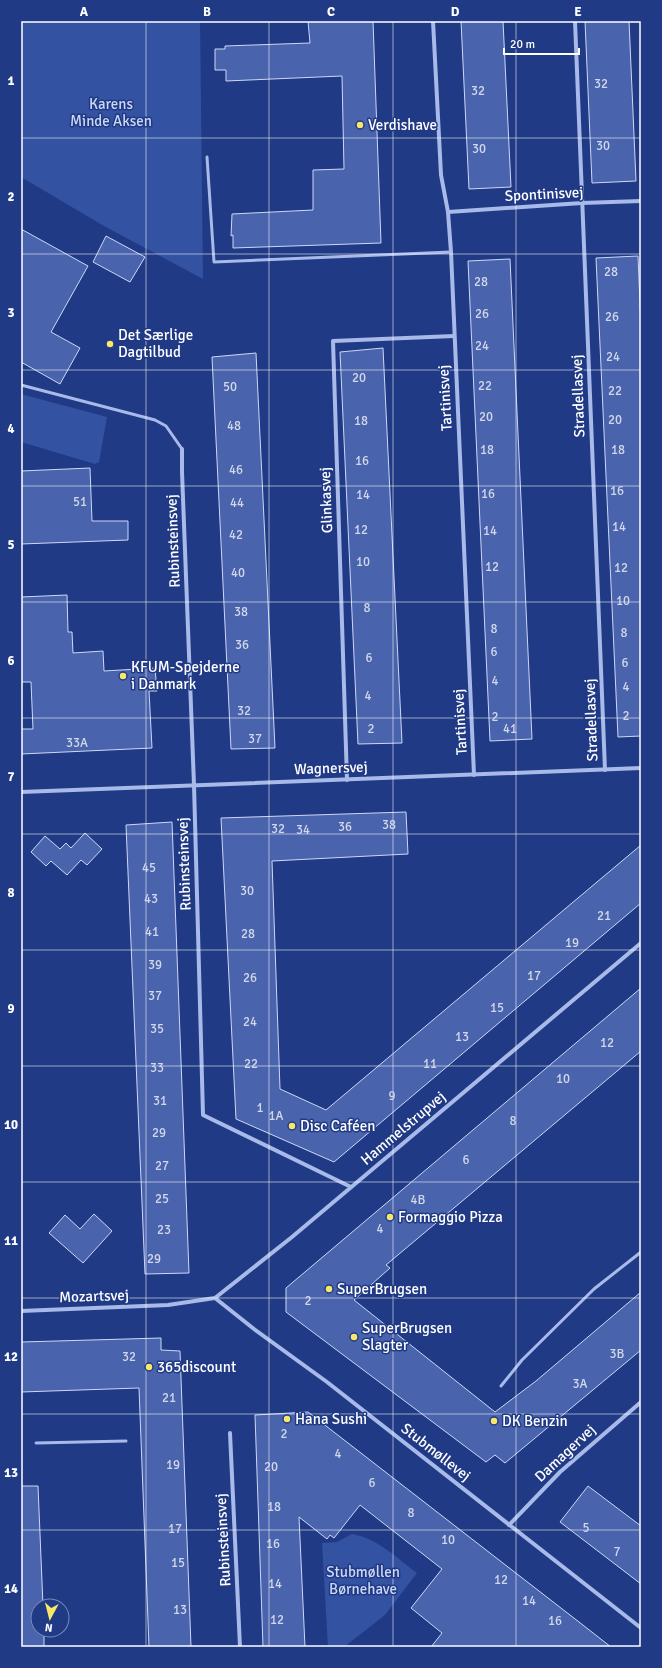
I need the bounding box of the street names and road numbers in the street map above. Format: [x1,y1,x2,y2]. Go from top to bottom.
street label: Spontinisvej [504,183,584,205]
street label: Stradellasvej [568,354,588,438]
street label: Tartinisvej [434,364,456,432]
street label: Glinkasvej [316,467,336,533]
street label: Rubinsteinsvej [162,494,184,588]
street label: Stradellasvej [581,678,601,762]
street label: Tartinisvej [449,688,471,756]
street label: Wagnersvej [294,758,368,778]
street label: Rubinsteinsvej [173,817,195,911]
street label: Hammelstrupvej [357,1087,449,1169]
street label: Mozartsvej [59,1286,129,1306]
street label: Stubmøllevej [398,1419,474,1485]
street label: Damagervej [531,1420,599,1486]
street label: Rubinsteinsvej [212,1493,234,1587]

